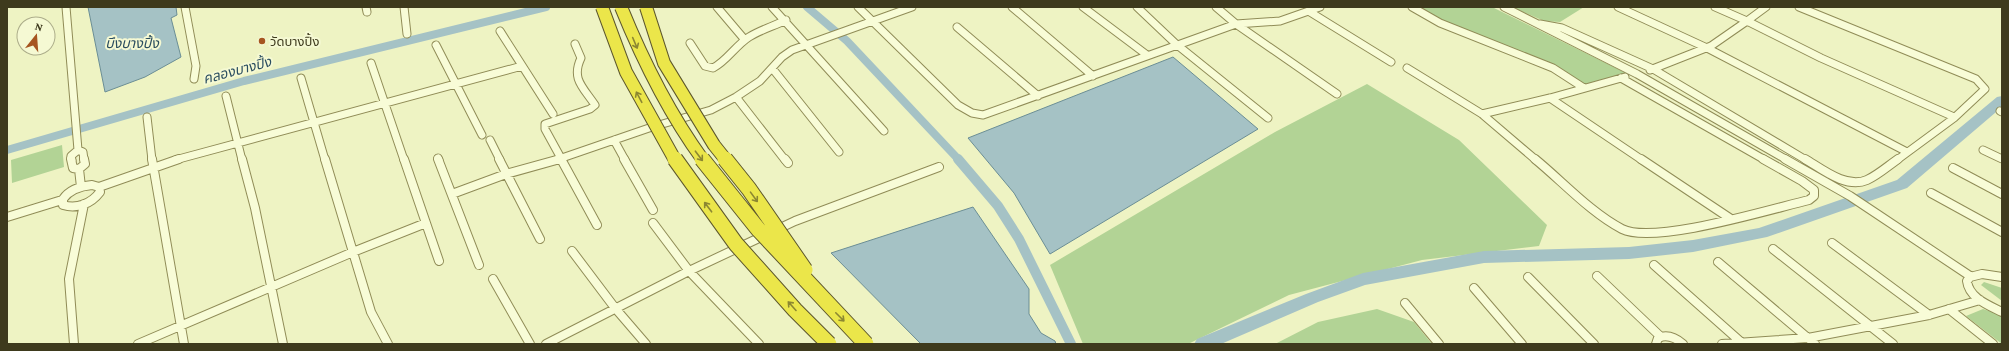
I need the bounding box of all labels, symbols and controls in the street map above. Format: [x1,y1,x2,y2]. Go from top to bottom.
north arrow [16,16,56,56]
text: N [34,20,45,33]
place label: วัดบางปิ้ง [270,32,319,49]
water label: บึงบางปิ้ง [105,34,160,51]
marker: วัดบางปิ้ง [257,36,267,46]
one-way arrow [632,37,640,49]
water label: คลองบางปิ้ง [201,52,274,87]
one-way arrow [634,91,642,103]
one-way arrow [695,151,703,162]
one-way arrow [750,191,758,202]
one-way arrow [704,201,713,212]
one-way arrow [787,301,796,311]
one-way arrow [835,312,845,322]

